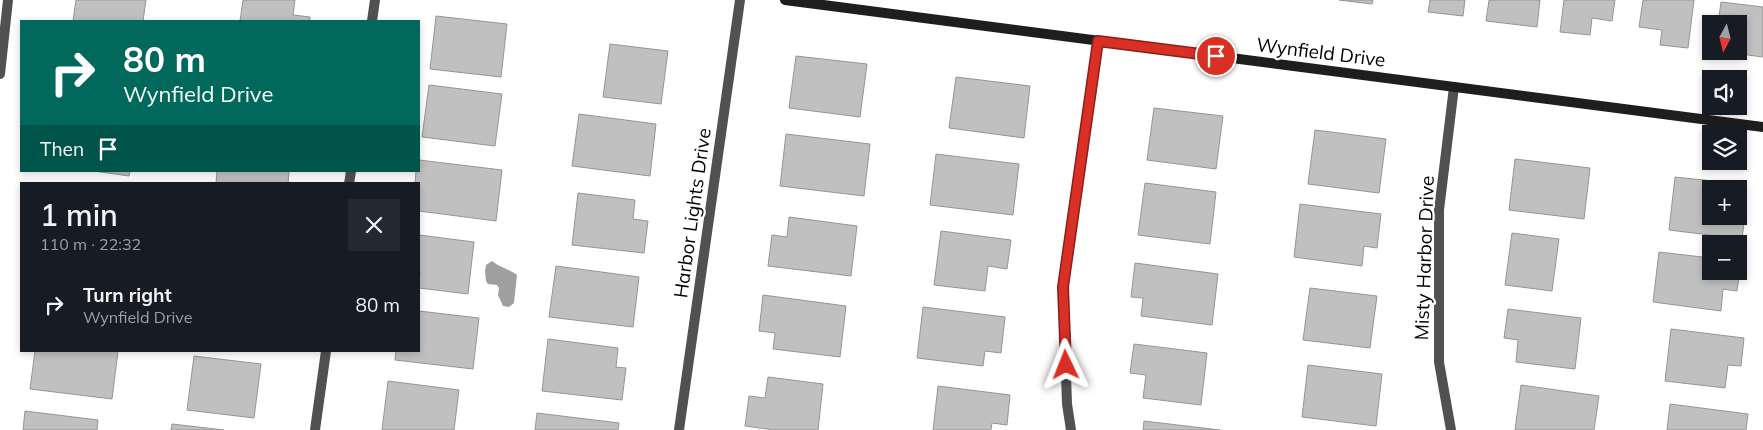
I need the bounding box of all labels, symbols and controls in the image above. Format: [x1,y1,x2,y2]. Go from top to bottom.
north arrow [1702,15,1748,60]
map controls [1702,15,1747,280]
street label: Wynfield Drive [1255,32,1387,72]
pin [1195,35,1237,77]
text: 80 m [123,37,206,81]
icon: right [40,40,105,105]
icon: arrive [1202,42,1230,70]
button: sound [1702,70,1747,115]
text: Wynfield Drive [123,80,273,108]
button: layers [1702,125,1747,170]
street label: Harbor Lights Drive [668,126,716,300]
icon: arrive [94,135,122,163]
text: Then [40,137,84,161]
street label: Misty Harbor Drive [1409,175,1439,341]
button: + [1702,180,1747,225]
text: 1 min [40,196,118,234]
button: close [348,199,400,251]
text: 110 m · 22:32 [40,234,141,254]
button: − [1702,235,1747,280]
text: Turn right [83,283,172,307]
icon: right [40,291,68,319]
text: 80 m [356,293,400,317]
text: Wynfield Drive [83,307,192,327]
position arrow [1039,338,1091,390]

